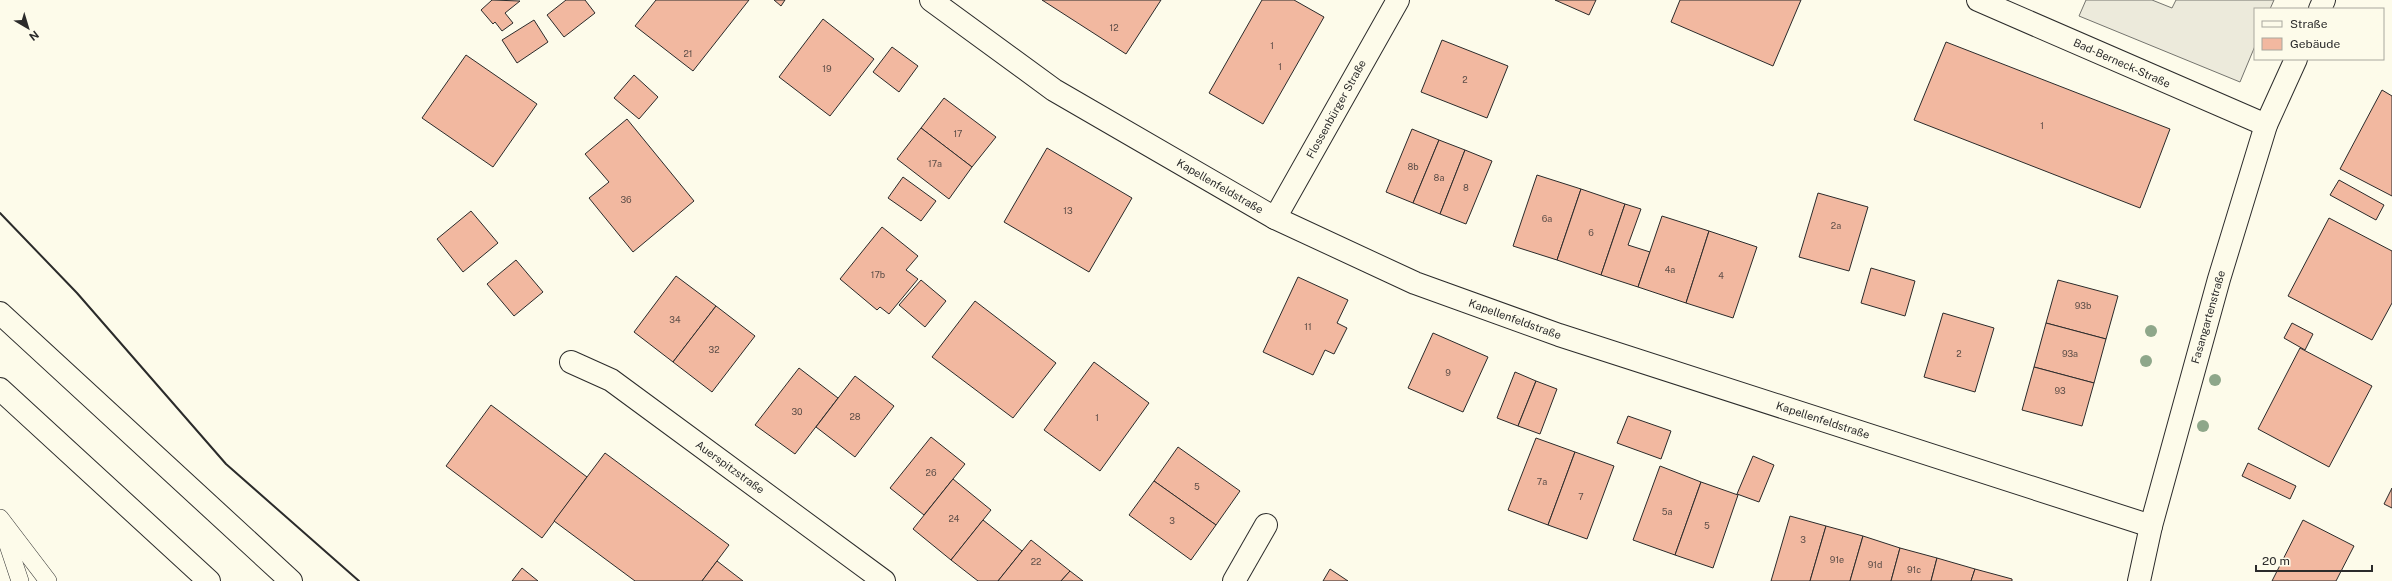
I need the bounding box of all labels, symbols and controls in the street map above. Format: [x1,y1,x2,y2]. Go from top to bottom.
north arrow [8,8,48,48]
legend [2254,8,2384,60]
text: Straße [2290,17,2328,31]
house number: 12 [1109,22,1119,33]
text: N [27,29,41,43]
street label: Bad-Berneck-Straße [2072,36,2172,90]
text: Gebäude [2290,37,2340,51]
house number: 1 [1270,40,1274,51]
house number: 21 [683,48,693,59]
street label: Flossenbürger Straße [1304,58,1368,160]
house number: 1 [1278,61,1282,72]
house number: 19 [822,63,832,74]
house number: 2 [1462,74,1468,85]
house number: 1 [2040,120,2044,131]
house number: 17 [953,128,963,139]
street label: Kapellenfeldstraße [1175,156,1265,216]
house number: 17a [928,158,942,169]
house number: 8b [1407,161,1419,172]
house number: 8a [1434,172,1444,183]
house number: 8 [1463,182,1469,193]
house number: 36 [620,194,632,205]
house number: 13 [1063,205,1073,216]
house number: 6a [1542,213,1552,224]
house number: 2a [1831,220,1841,231]
house number: 6 [1588,227,1594,238]
house number: 4a [1665,264,1675,275]
house number: 17b [871,269,885,280]
street label: Fasangartenstraße [2189,269,2227,365]
house number: 4 [1718,270,1724,281]
street label: Kapellenfeldstraße [1467,297,1563,341]
house number: 93b [2075,300,2091,311]
house number: 34 [669,314,681,325]
house number: 11 [1304,321,1312,332]
house number: 32 [708,344,720,355]
house number: 2 [1956,348,1962,359]
house number: 93a [2062,348,2078,359]
house number: 9 [1445,367,1451,378]
house number: 93 [2054,385,2066,396]
street label: Kapellenfeldstraße [1775,399,1871,441]
house number: 30 [791,406,803,417]
house number: 28 [849,411,861,422]
house number: 1 [1095,412,1099,423]
street label: Auerspitzstraße [693,438,767,496]
house number: 26 [926,467,937,478]
house number: 7a [1537,476,1547,487]
house number: 5 [1194,481,1200,492]
house number: 7 [1578,491,1584,502]
house number: 5a [1662,506,1672,517]
house number: 24 [948,513,960,524]
house number: 3 [1169,515,1175,526]
house number: 5 [1704,520,1710,531]
house number: 3 [1800,534,1806,545]
scale bar [2256,547,2372,573]
house number: 91e [1830,554,1844,565]
text: 20 m [2262,554,2290,568]
house number: 22 [1031,556,1041,567]
house number: 91d [1868,559,1882,570]
house number: 91c [1907,564,1921,575]

